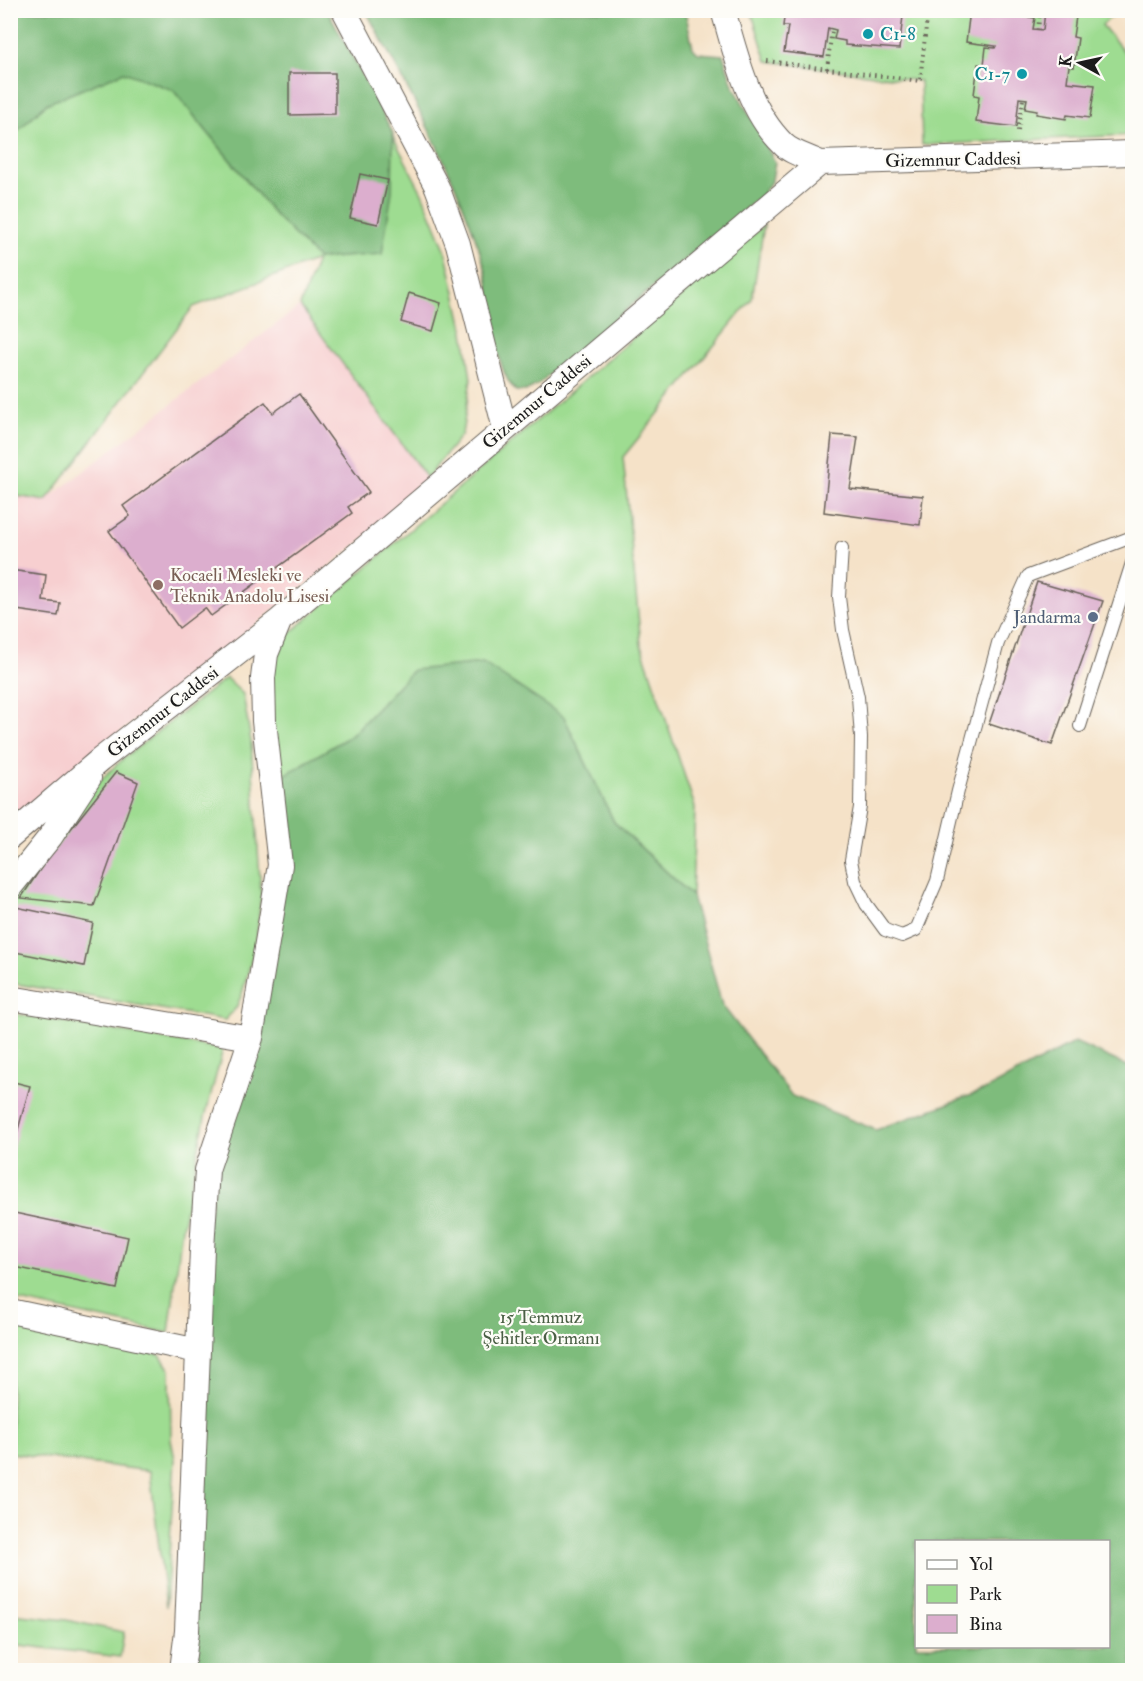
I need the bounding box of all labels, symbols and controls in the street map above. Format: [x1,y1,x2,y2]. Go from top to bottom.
place label: C1-8 [880,23,916,46]
marker: C1-8 [861,27,875,41]
north arrow [1050,33,1110,93]
text: K [1055,53,1077,68]
place label: C1-7 [975,63,1010,86]
marker: C1-7 [1015,67,1029,81]
street label: Gizemnur Caddesi [885,147,1021,173]
street label: Gizemnur Caddesi [478,349,597,454]
place label: Kocaeli Mesleki ve Teknik Anadolu Lisesi [170,564,330,608]
marker: Kocaeli Mesleki ve Teknik Anadolu Lisesi [151,578,165,592]
place label: Jandarma [1012,606,1082,629]
marker: Jandarma [1086,610,1100,624]
street label: Gizemnur Caddesi [102,661,224,763]
park label: 15 Temmuz Şehitler Ormanı [483,1306,600,1350]
legend [915,1540,1110,1648]
text: Yol [969,1553,993,1576]
text: Park [969,1583,1002,1606]
text: Bina [969,1613,1003,1636]

